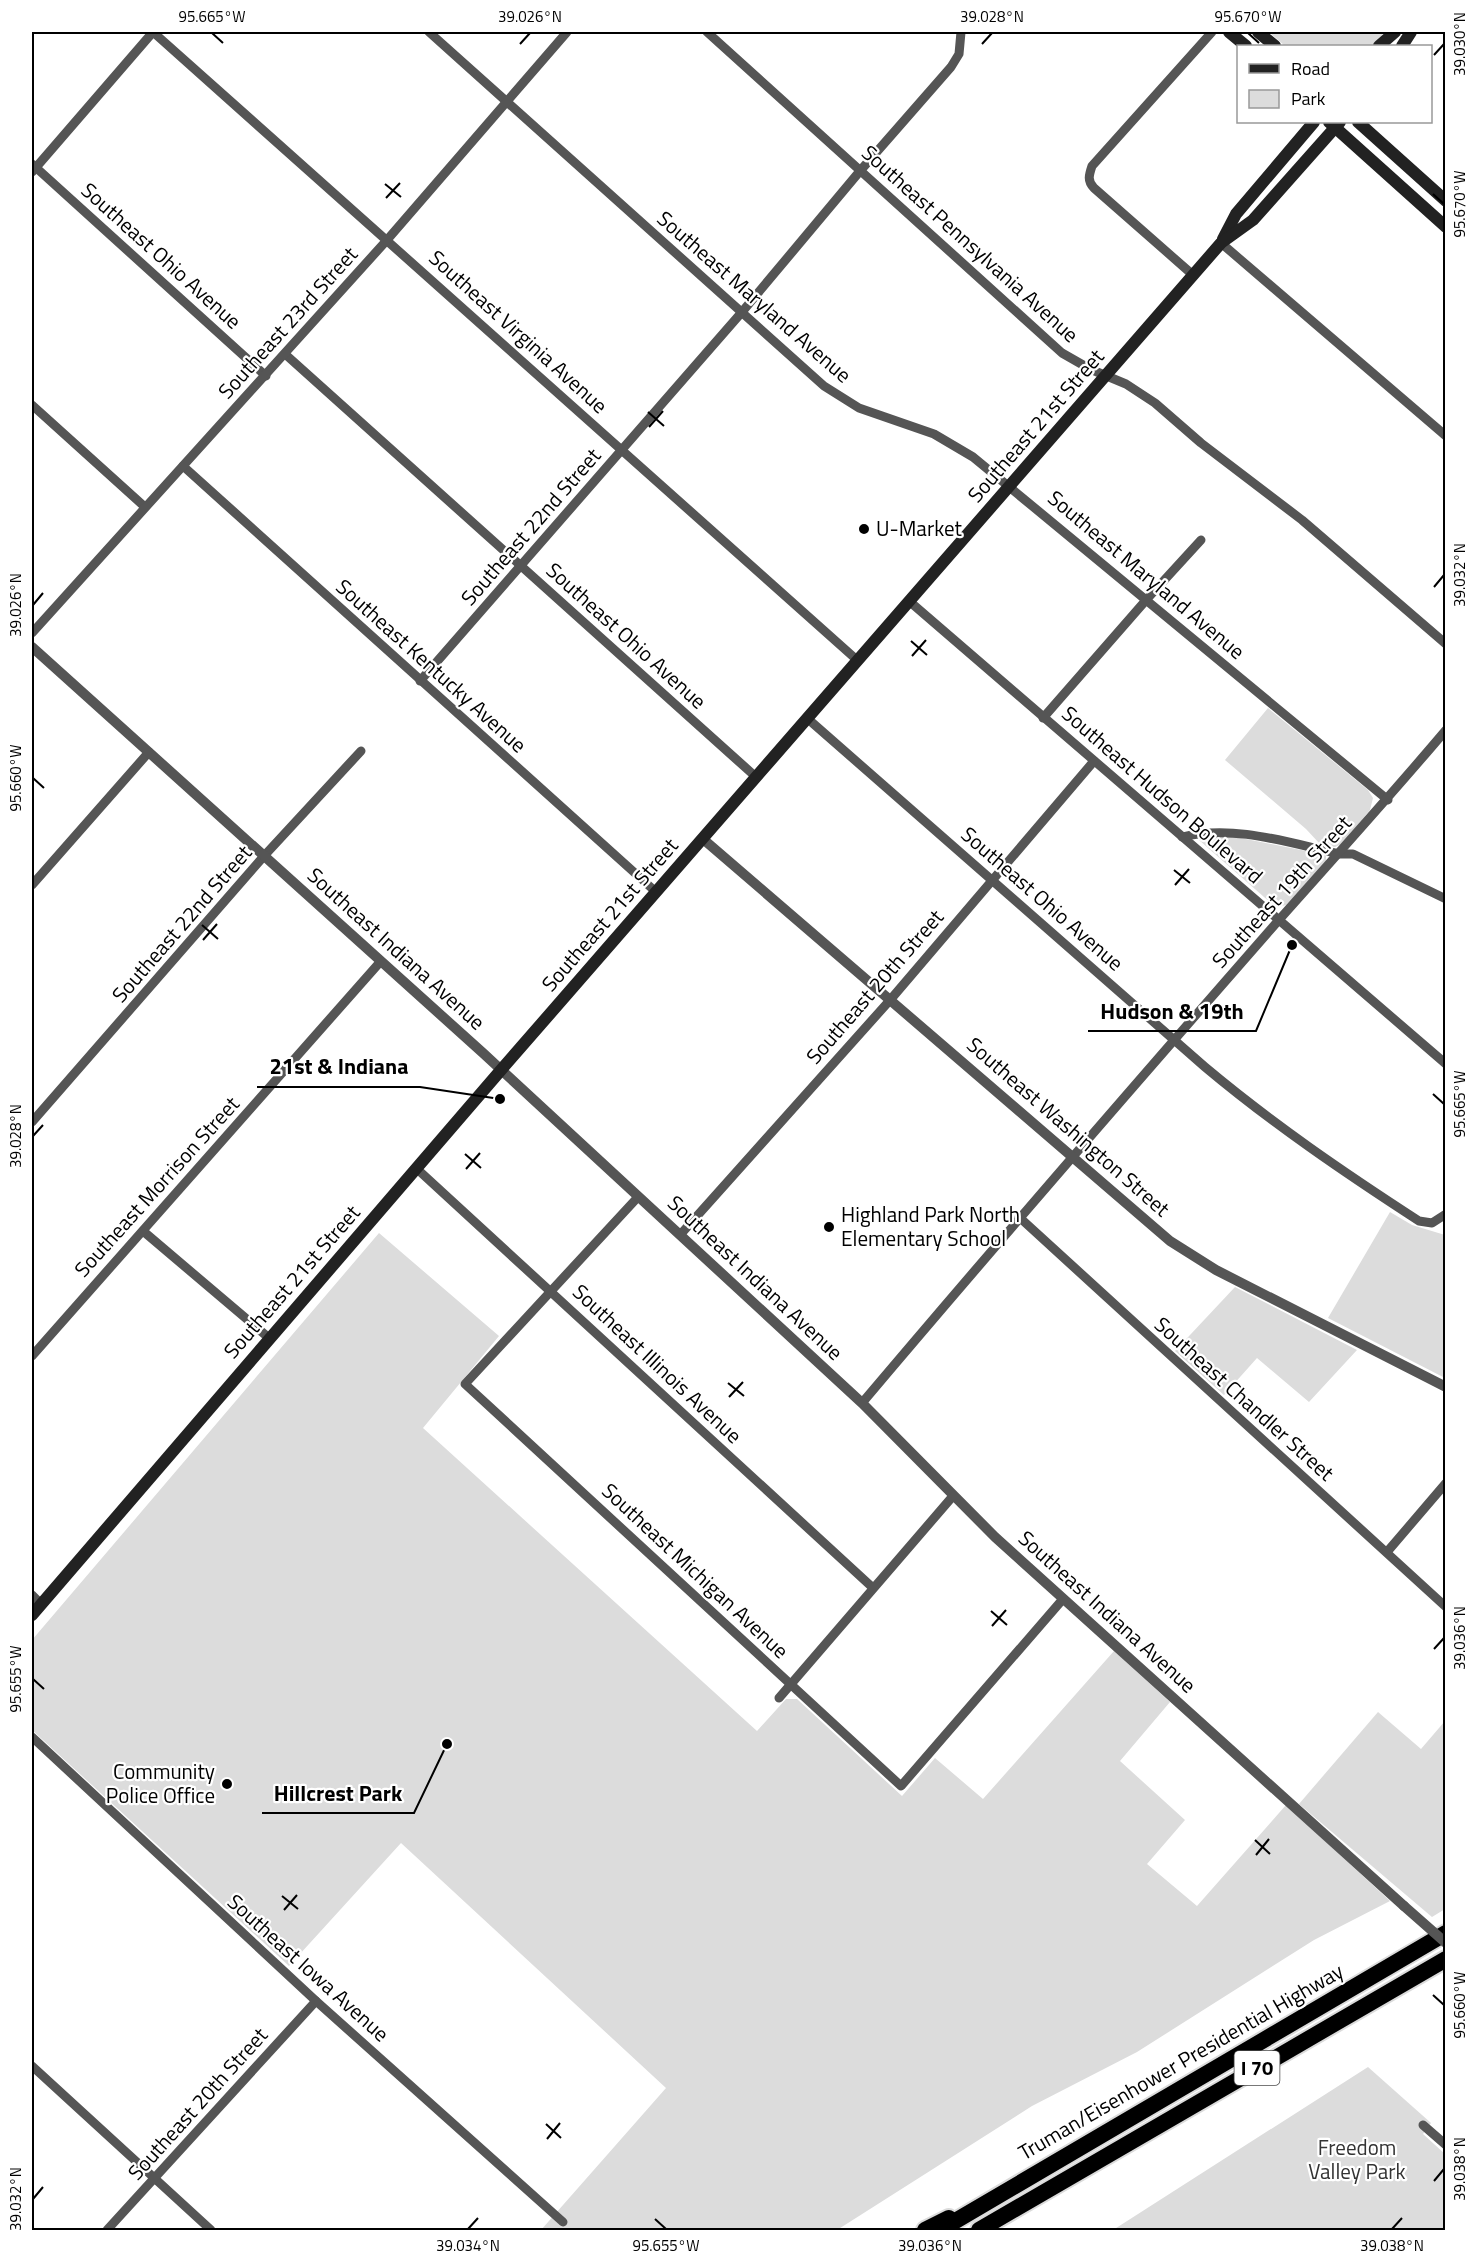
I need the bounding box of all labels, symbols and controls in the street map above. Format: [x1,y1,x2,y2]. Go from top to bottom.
text: 95.665°W [179,5,245,28]
text: 39.026°N [498,5,562,28]
text: 39.028°N [960,5,1024,28]
text: 95.670°W [1215,5,1281,28]
text: 39.030°N [1448,12,1471,76]
legend [1237,45,1432,123]
text: Road [1291,55,1330,82]
text: Park [1291,85,1326,112]
street label: Southeast Pennsylvania Avenue [855,137,1086,350]
text: 95.670°W [1448,171,1471,237]
street label: Southeast Ohio Avenue [74,174,249,336]
street label: Southeast Maryland Avenue [650,203,859,390]
street label: Southeast 23rd Street [210,239,365,406]
street label: Southeast Virginia Avenue [422,242,615,420]
street label: Southeast 21st Street [959,341,1112,509]
street label: Southeast 22nd Street [453,440,608,612]
street label: Southeast Maryland Avenue [1041,482,1252,666]
place label: U-Market [876,512,962,544]
marker: U-Market [857,522,871,536]
text: 39.032°N [1448,543,1471,607]
street label: Southeast Ohio Avenue [539,554,714,716]
street label: Southeast Kentucky Avenue [329,571,534,760]
text: 39.026°N [4,573,27,637]
street label: Southeast Hudson Boulevard [1055,698,1270,891]
text: 95.660°W [4,745,27,811]
street label: Southeast 19th Street [1204,807,1359,975]
street label: Southeast Ohio Avenue [954,818,1131,978]
street label: Southeast 21st Street [533,830,686,998]
street label: Southeast 22nd Street [104,837,259,1009]
street label: Southeast Indiana Avenue [301,859,493,1037]
street label: Southeast 20th Street [798,901,951,1071]
callout: Hudson & 19th [1088,991,1256,1031]
text: Hudson & 19th [1100,994,1244,1028]
street label: Southeast Washington Street [960,1029,1178,1224]
callout: 21st & Indiana [257,1047,420,1087]
text: 21st & Indiana [270,1049,409,1083]
text: 95.665°W [1448,1071,1471,1137]
street label: Southeast Morrison Street [66,1088,247,1284]
text: 39.028°N [4,1104,27,1168]
street label: Southeast Indiana Avenue [661,1187,851,1367]
street label: Southeast 21st Street [215,1197,368,1365]
place label: Highland Park North Elementary School [841,1198,1020,1254]
marker: Highland Park North Elementary School [822,1220,836,1234]
street label: Southeast Illinois Avenue [566,1276,750,1451]
street label: Southeast Chandler Street [1148,1309,1342,1488]
street label: Southeast Michigan Avenue [595,1475,796,1666]
street label: Southeast Indiana Avenue [1012,1522,1204,1700]
text: 39.036°N [1448,1606,1471,1670]
text: 95.655°W [4,1646,27,1712]
place label: Community Police Office [106,1755,215,1811]
callout: Hillcrest Park [262,1773,414,1813]
text: Hillcrest Park [274,1776,403,1810]
marker: Community Police Office [220,1777,234,1791]
street label: Southeast Iowa Avenue [221,1886,397,2049]
street label: Truman/Eisenhower Presidential Highway [1012,1955,1349,2168]
text: 95.660°W [1448,1972,1471,2038]
street label: Southeast 20th Street [120,2019,275,2187]
road number: I 70 [1234,2051,1280,2085]
park label: Freedom Valley Park [1308,2131,1406,2187]
text: 39.038°N [1448,2137,1471,2201]
text: 39.032°N [4,2167,27,2231]
text: 39.034°N [436,2234,500,2257]
text: 95.655°W [633,2234,699,2257]
text: 39.036°N [898,2234,962,2257]
text: 39.038°N [1360,2234,1424,2257]

